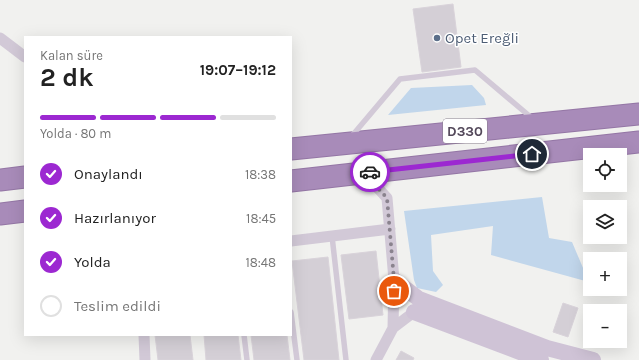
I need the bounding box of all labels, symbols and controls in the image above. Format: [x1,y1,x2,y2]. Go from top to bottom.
place label: Opet Ereğli [445,29,519,47]
marker: Opet Ereğli [432,33,442,43]
text: Kalan süre [40,48,103,63]
text: 19:07–19:12 [200,61,276,79]
text: 2 dk [40,62,94,93]
road number: D330 [443,119,487,143]
text: Yolda · 80 m [40,126,111,141]
pin [515,137,549,171]
icon: home [521,143,543,165]
map controls [583,148,627,348]
button: locate [583,148,627,192]
courier [350,152,390,192]
icon: car [359,161,381,183]
icon: check [40,163,62,185]
text: Onaylandı [74,165,143,183]
text: 18:38 [245,167,276,182]
button: layers [583,200,627,244]
icon: check [40,207,62,229]
text: Hazırlanıyor [74,209,156,227]
text: 18:45 [246,211,276,226]
icon: check [40,251,62,273]
button: + [583,252,627,296]
text: Yolda [74,253,111,271]
text: 18:48 [245,255,276,270]
pin [377,274,411,308]
icon: bag [383,280,405,302]
text: Teslim edildi [74,297,161,315]
button: − [583,304,627,348]

